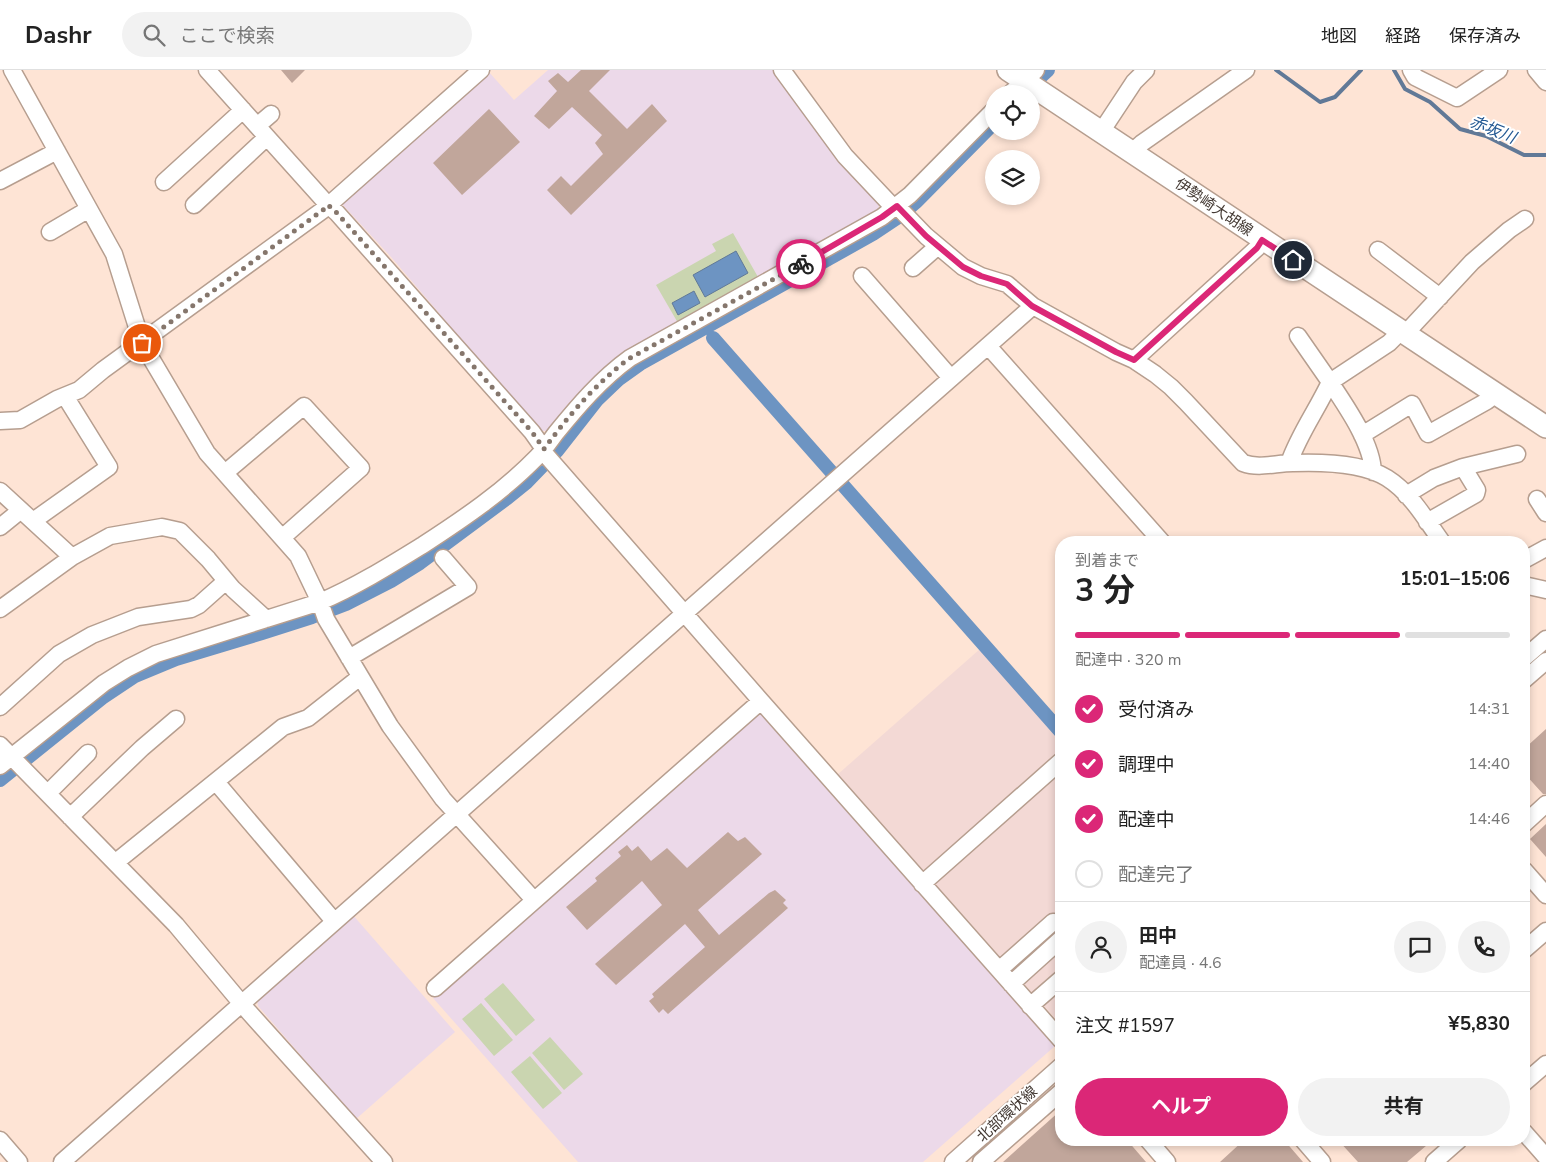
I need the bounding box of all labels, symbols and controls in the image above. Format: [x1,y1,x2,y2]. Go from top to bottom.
search box [122,12,472,57]
text: Dashr [25,19,92,51]
icon: search [140,21,168,49]
text: ここで検索 [180,23,275,49]
text: 地図 [1321,24,1357,48]
text: 経路 [1385,24,1421,48]
text: 保存済み [1449,24,1521,48]
map controls [985,85,1040,205]
button: locate [985,85,1040,140]
water label: 赤坂川 [1466,111,1521,150]
button: layers [985,150,1040,205]
street label: 伊勢崎大胡線 [1171,174,1257,240]
courier [776,239,826,289]
pin [1272,239,1314,281]
icon: home [1279,246,1307,274]
icon: bike [787,250,815,278]
pin [121,322,163,364]
icon: bag [128,329,156,357]
text: 到着まで [1075,550,1139,572]
text: 15:01–15:06 [1400,566,1510,592]
text: 3 分 [1075,569,1135,612]
text: 配達中 · 320 m [1075,649,1181,671]
icon: check [1075,695,1103,723]
text: 受付済み [1118,697,1194,723]
text: 14:31 [1468,698,1510,720]
icon: check [1075,750,1103,778]
text: 調理中 [1118,752,1175,778]
text: 14:40 [1468,753,1510,775]
icon: check [1075,805,1103,833]
text: 配達中 [1118,807,1175,833]
text: 14:46 [1468,808,1510,830]
text: 配達完了 [1118,862,1194,888]
button: person [1075,921,1127,973]
button: chat [1394,921,1446,973]
button: phone [1458,921,1510,973]
text: 田中 [1139,923,1177,949]
text: 配達員 · 4.6 [1139,952,1222,974]
text: ¥5,830 [1448,1011,1510,1037]
text: 注文 #1597 [1075,1013,1175,1039]
button: ヘルプ [1075,1078,1288,1136]
button: 共有 [1298,1078,1510,1136]
street label: 北部環状線 [972,1081,1042,1147]

